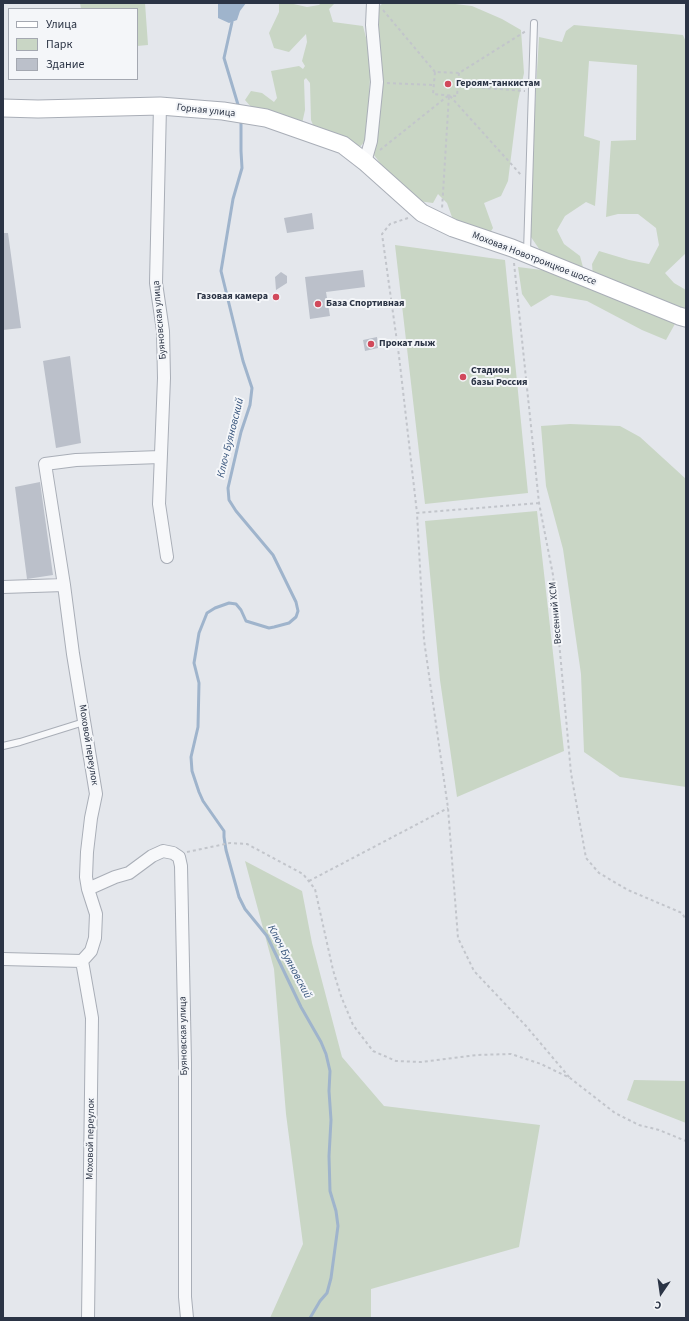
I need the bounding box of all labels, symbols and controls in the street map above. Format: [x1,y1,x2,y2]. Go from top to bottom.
legend [8,8,138,80]
text: Улица [46,16,77,33]
text: Парк [46,36,72,53]
text: Здание [46,56,85,73]
place label: Героям-танкистам [456,78,540,90]
marker: Героям-танкистам [443,79,453,89]
street label: Горная улица [176,102,236,120]
street label: Моховая Новотроицкое шоссе [470,230,598,288]
street label: Буяновская улица [151,280,169,360]
place label: Газовая камера [197,291,268,303]
marker: Газовая камера [271,292,281,302]
place label: База Спортивная [326,298,404,310]
marker: База Спортивная [313,299,323,309]
place label: Прокат лыж [379,338,435,350]
marker: Прокат лыж [366,339,376,349]
place label: Стадион базы Россия [471,365,528,388]
marker: Стадион базы Россия [458,372,468,382]
water label: Ключ Буяновский [215,397,247,479]
street label: Весенний ХСМ [547,581,565,645]
street label: Моховой переулок [76,704,100,786]
water label: Ключ Буяновский [264,923,314,1001]
street label: Буяновская улица [177,996,191,1076]
street label: Моховой переулок [84,1098,98,1180]
north arrow [641,1273,681,1313]
text: С [653,1297,663,1313]

